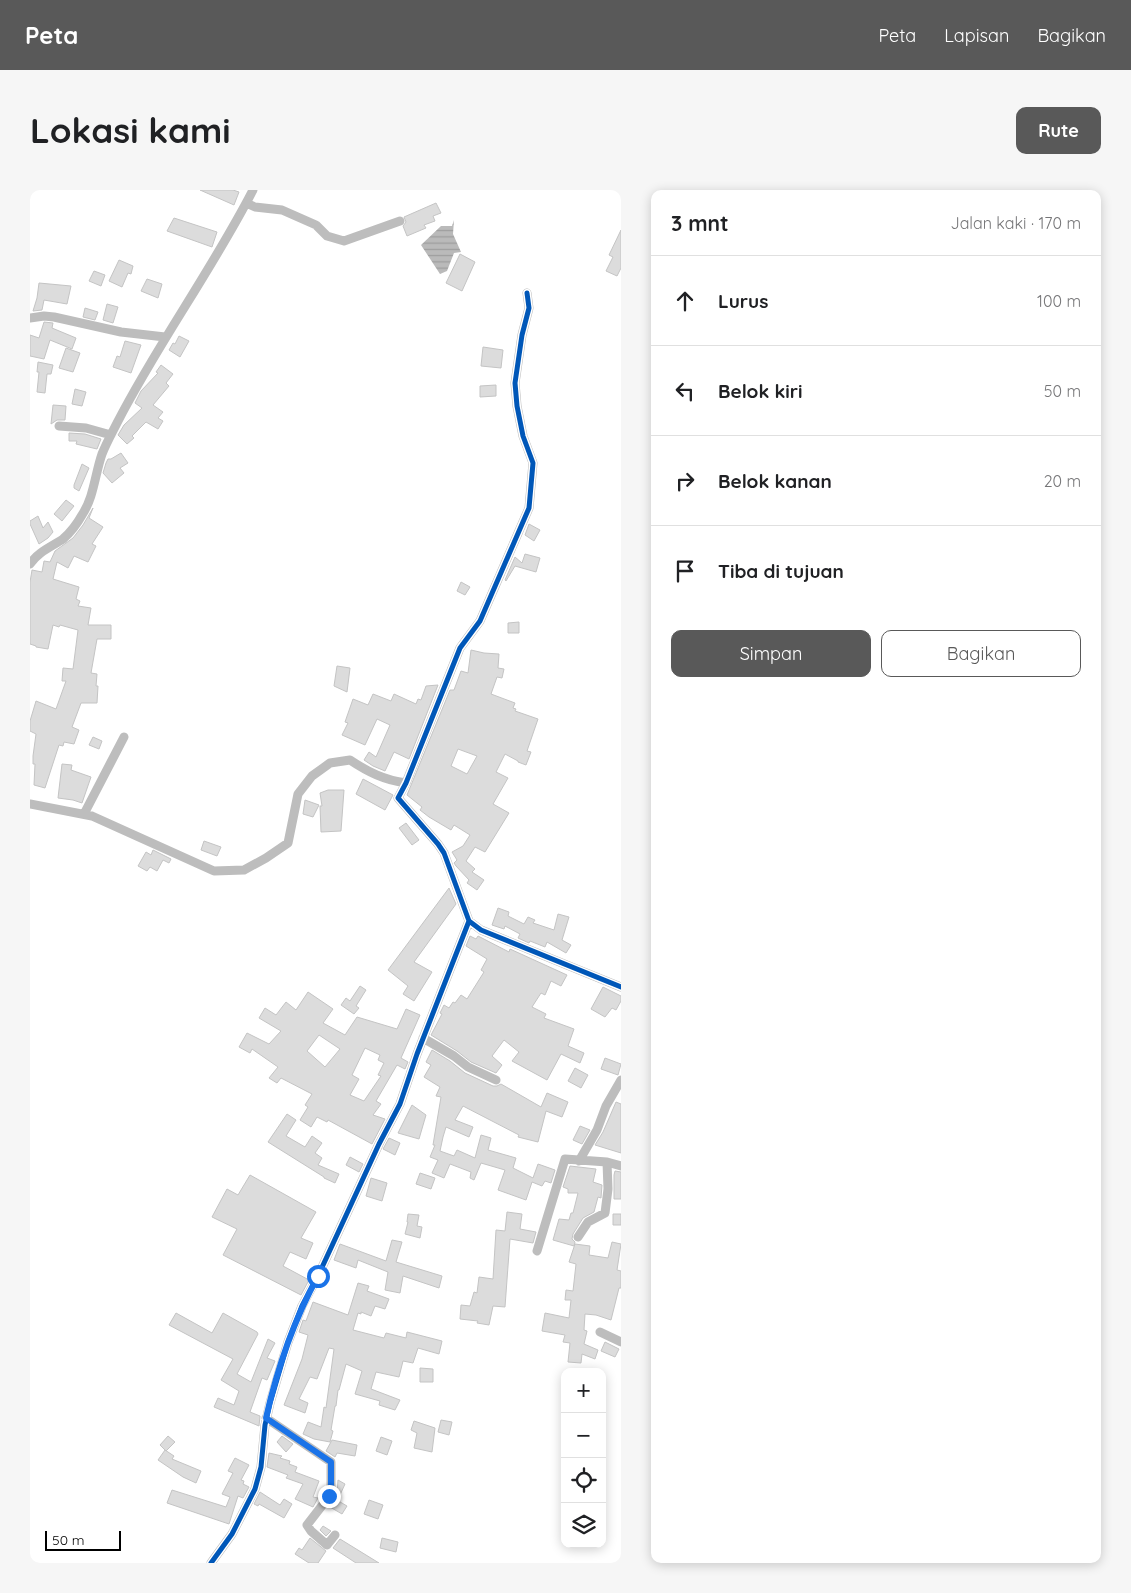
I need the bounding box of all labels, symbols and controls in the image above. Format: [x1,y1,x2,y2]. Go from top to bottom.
text: Peta [25,20,78,50]
text: Peta [879,24,916,47]
text: Lapisan [944,24,1009,47]
text: Bagikan [1037,24,1106,47]
button: Rute [1016,107,1101,154]
text: Lokasi kami [30,108,230,152]
text: 3 mnt [671,210,729,236]
text: Jalan kaki · 170 m [951,213,1081,233]
icon: ahead [671,287,699,315]
text: Lurus [718,289,768,313]
text: 100 m [1037,291,1081,311]
icon: left [671,377,699,405]
text: Belok kiri [718,379,803,403]
text: 50 m [1044,381,1081,401]
icon: right [671,467,699,495]
text: Belok kanan [718,469,832,493]
text: 20 m [1044,471,1081,491]
icon: arrive [671,557,699,585]
text: Tiba di tujuan [718,559,844,583]
button: Simpan [671,630,871,677]
button: Bagikan [881,630,1081,677]
route start [307,1265,330,1288]
map controls [561,1368,606,1548]
button: + [561,1368,606,1413]
button: − [561,1413,606,1458]
button: locate [561,1458,606,1503]
route end [318,1485,341,1508]
button: layers [561,1503,606,1548]
scale bar [45,1528,121,1551]
text: 50 m [52,1531,85,1549]

